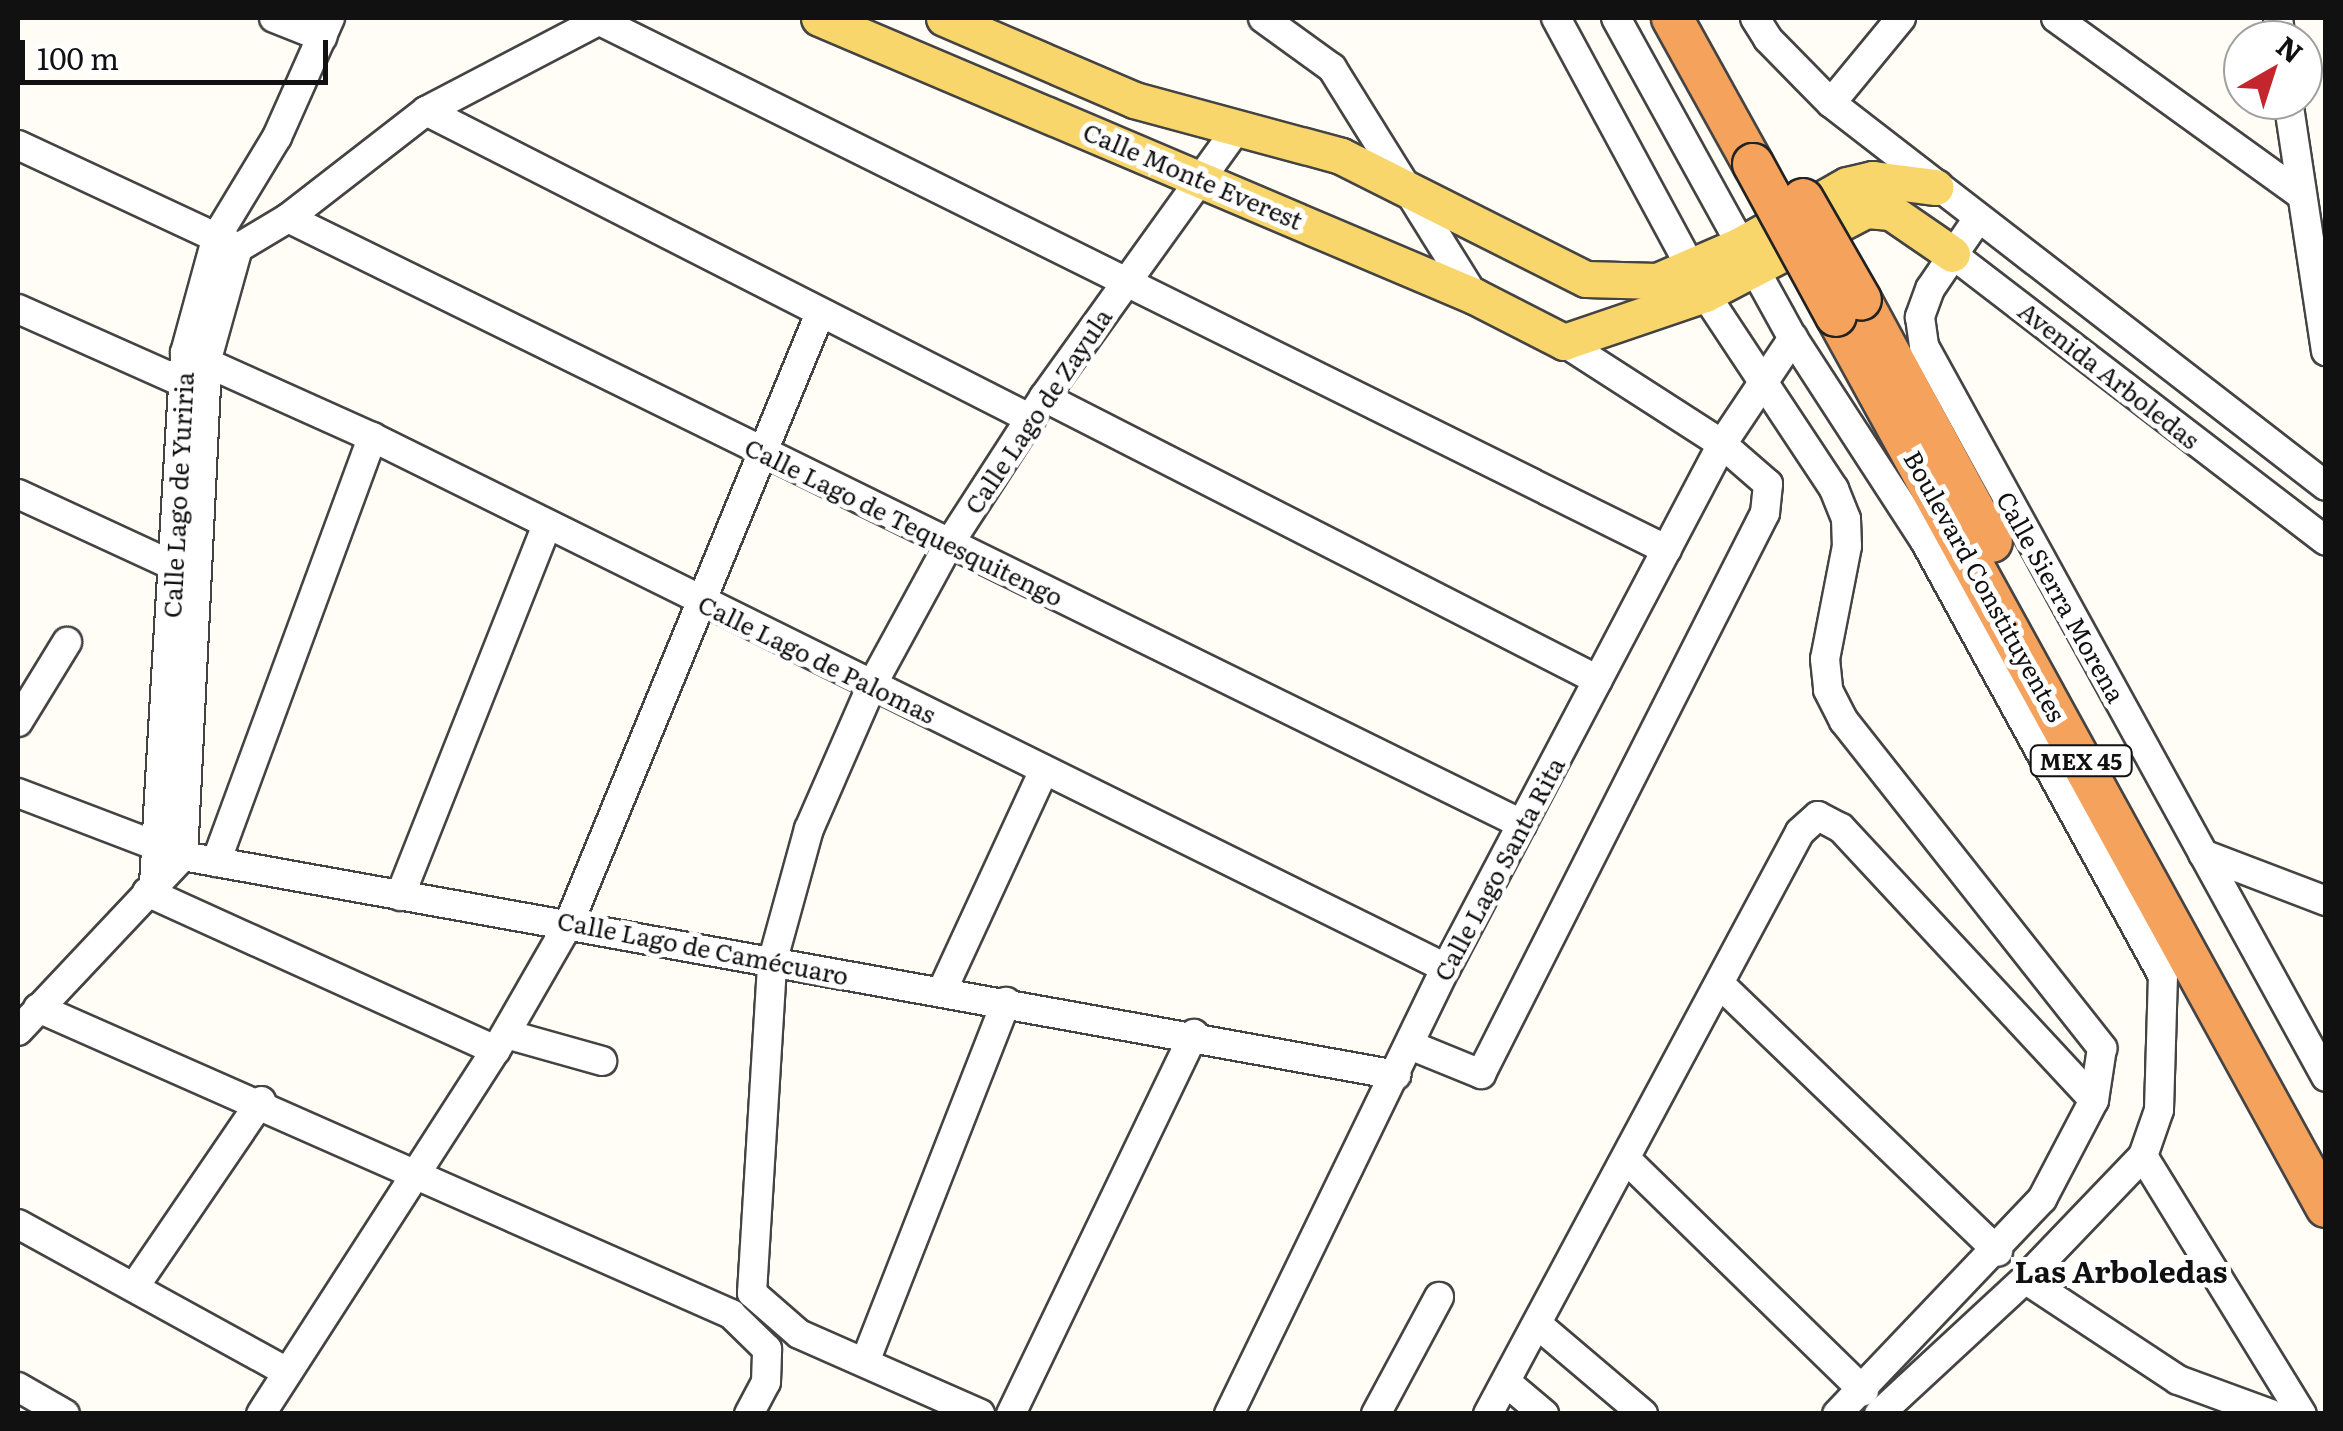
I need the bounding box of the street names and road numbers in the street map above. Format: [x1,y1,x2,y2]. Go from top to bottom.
street label: Calle Monte Everest [1079,116,1307,236]
street label: Avenida Arboledas [2013,295,2205,455]
street label: Calle Lago de Zayula [958,303,1118,519]
street label: Calle Lago de Yuriria [157,371,199,619]
street label: Calle Lago de Tequesquitengo [740,432,1068,612]
street label: Boulevard Constituyentes [1898,445,2072,727]
street label: Calle Sierra Morena [1991,486,2131,708]
street label: Calle Lago de Palomas [693,588,941,730]
road number: MEX 45 [2028,744,2134,778]
street label: Calle Lago Santa Rita [1427,752,1571,986]
street label: Calle Lago de Camécuaro [555,905,851,991]

